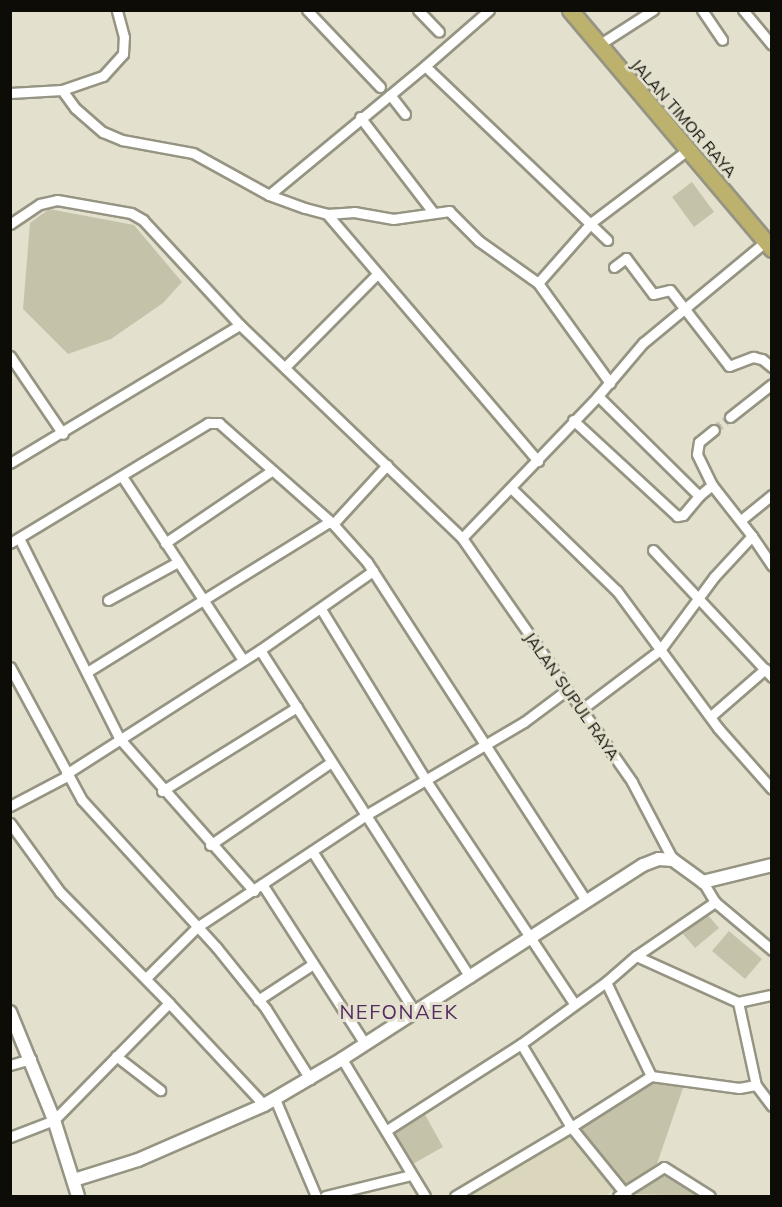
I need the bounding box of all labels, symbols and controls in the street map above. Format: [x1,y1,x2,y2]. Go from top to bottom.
street label: JALAN TIMOR RAYA [627,55,741,181]
street label: JALAN SUPUL RAYA [521,628,623,764]
district label: NEFONAEK [339,999,459,1023]

